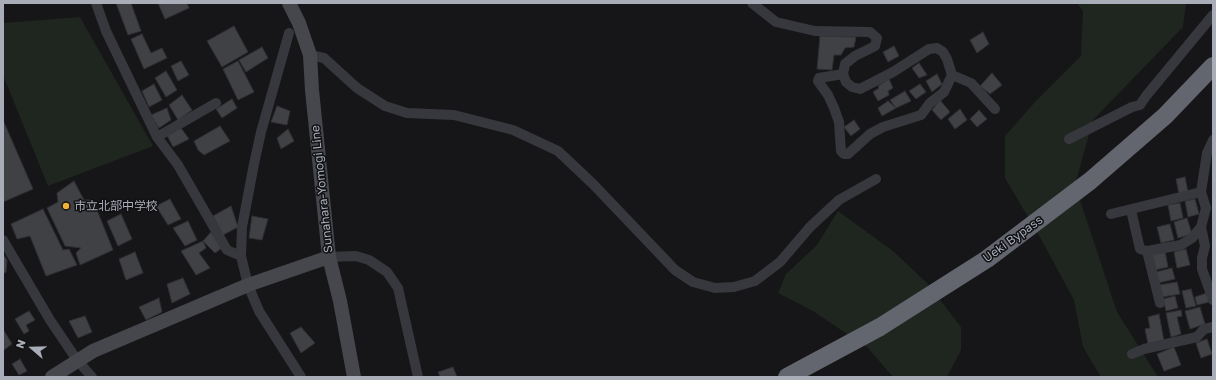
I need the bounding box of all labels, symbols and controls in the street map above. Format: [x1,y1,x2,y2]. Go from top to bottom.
street label: Sunahara-Yomogi Line [308,124,336,254]
place label: 市立北部中学校 [74,199,158,213]
marker: 市立北部中学校 [61,201,71,211]
street label: Ueki Bypass [980,213,1046,265]
north arrow [12,328,52,368]
text: N [13,338,28,350]

